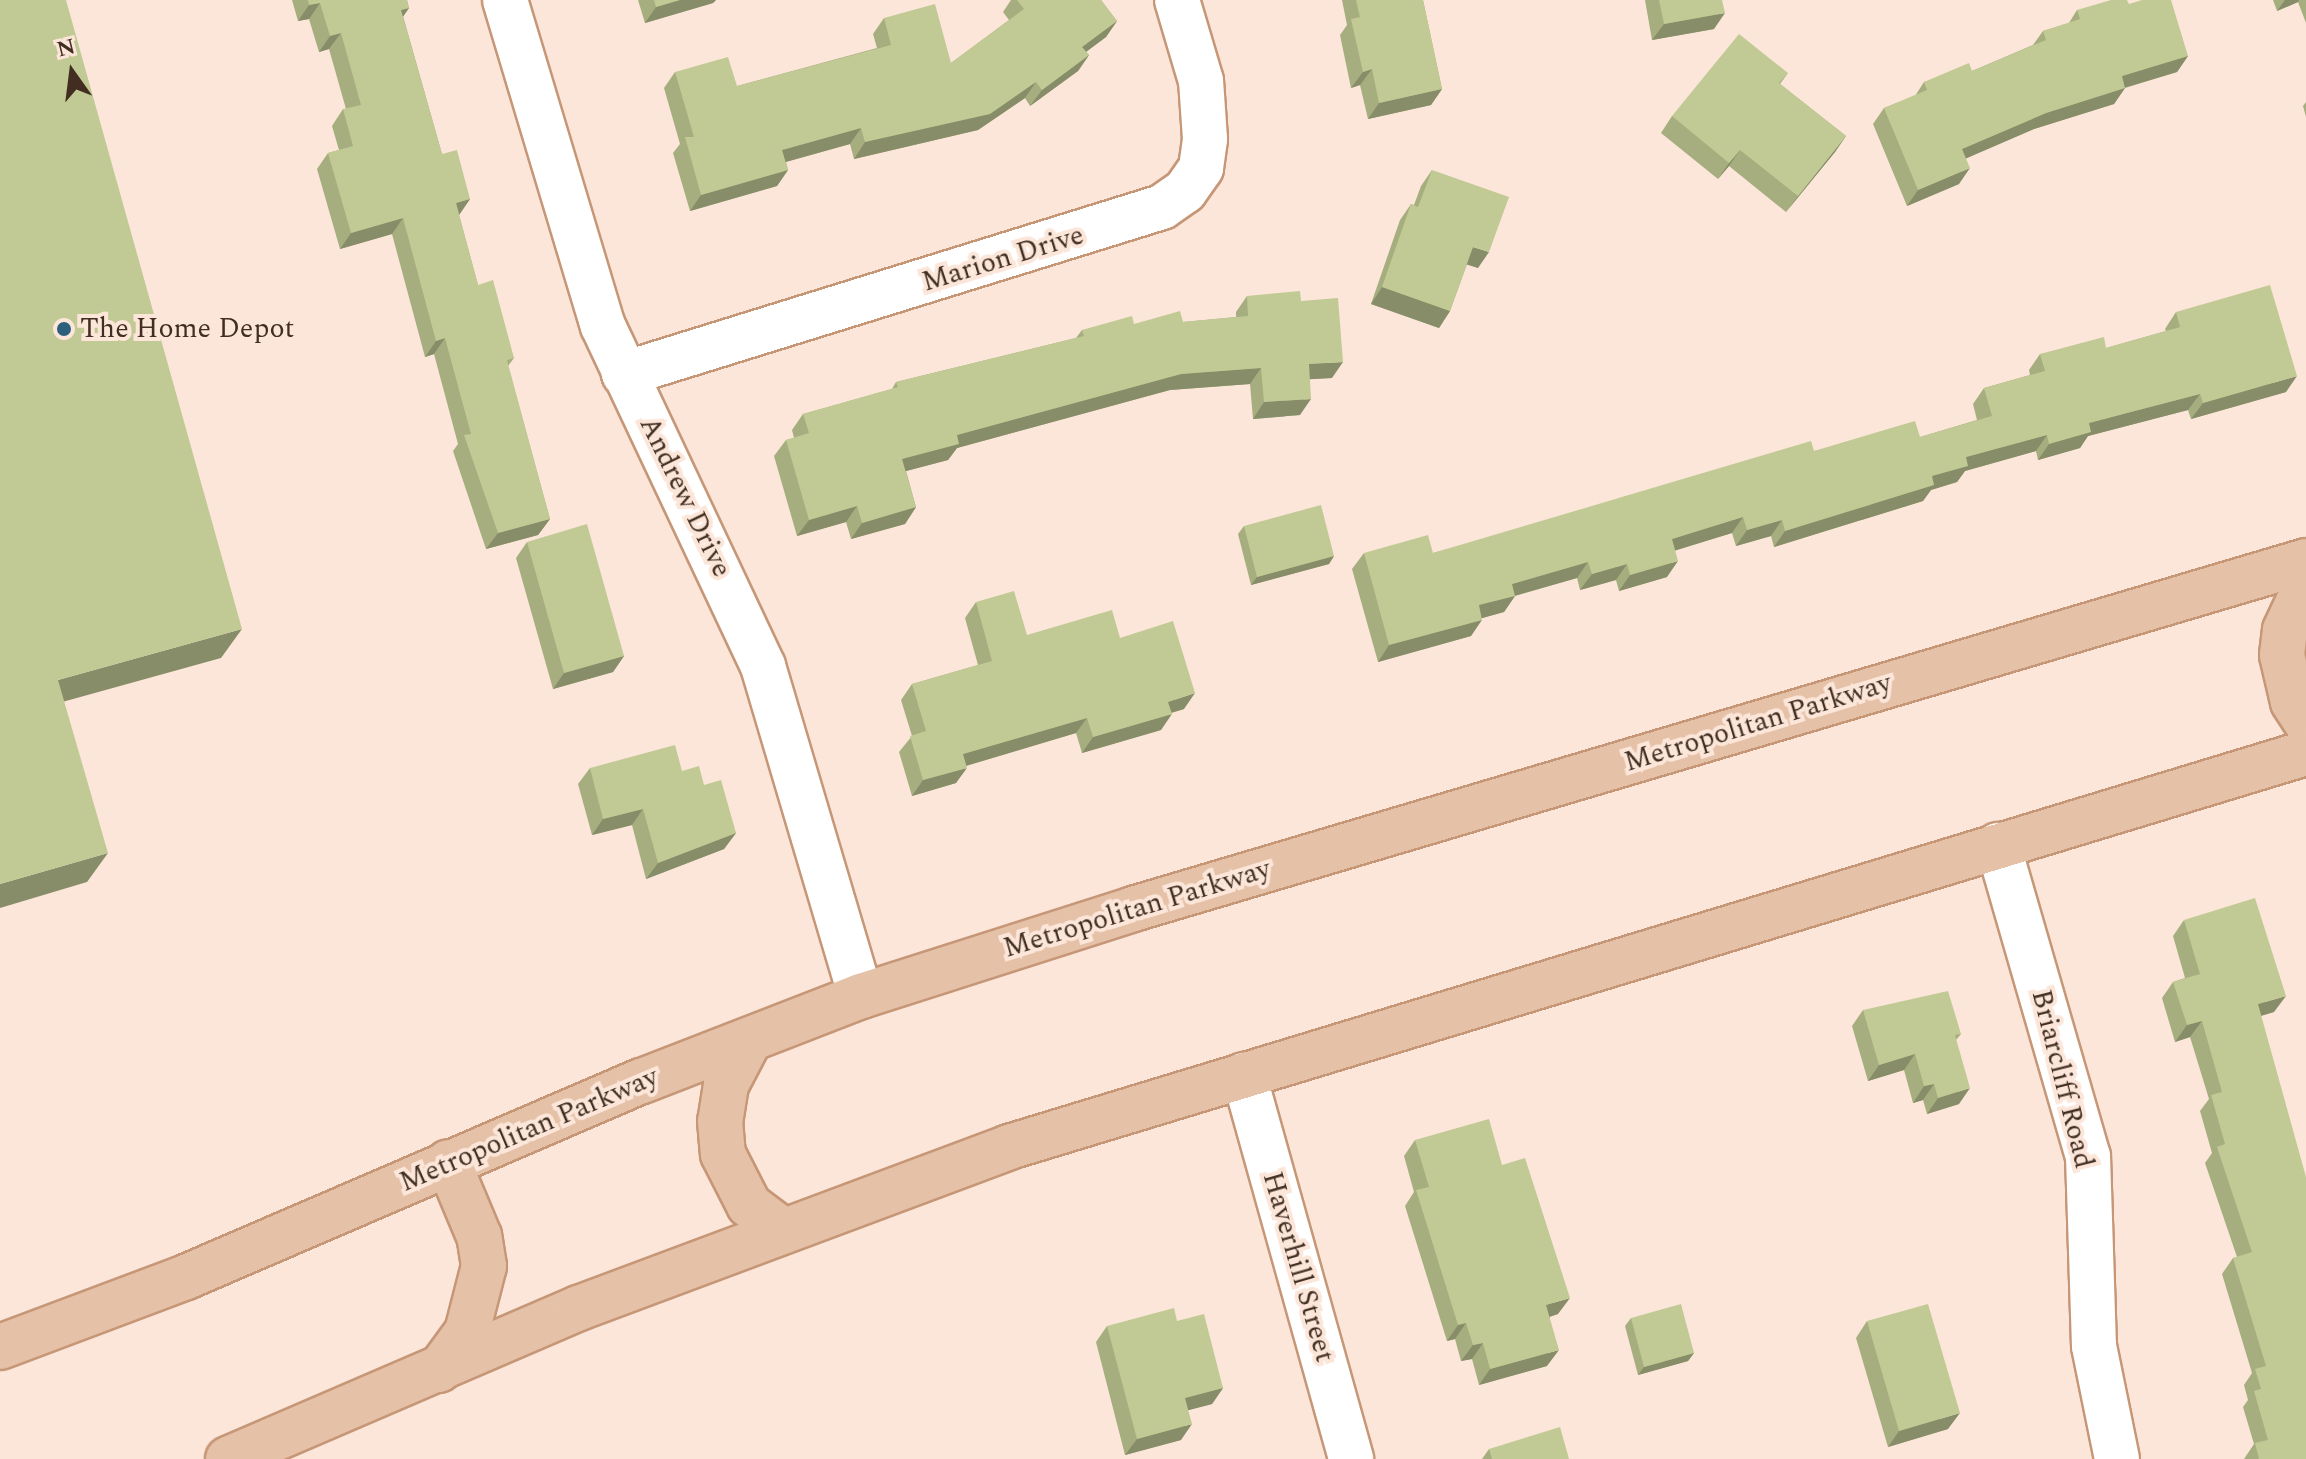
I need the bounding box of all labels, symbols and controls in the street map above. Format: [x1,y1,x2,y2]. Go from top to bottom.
text: N [53,30,79,66]
north arrow [32,32,112,112]
street label: Marion Drive [918,218,1088,300]
place label: The Home Depot [80,312,294,346]
marker: The Home Depot [55,320,73,338]
street label: Andrew Drive [632,411,738,583]
street label: Metropolitan Parkway [1620,666,1896,780]
street label: Metropolitan Parkway [999,852,1275,966]
street label: Briarcliff Road [2024,986,2100,1172]
street label: Metropolitan Parkway [395,1060,663,1200]
street label: Haverhill Street [1255,1168,1341,1366]

